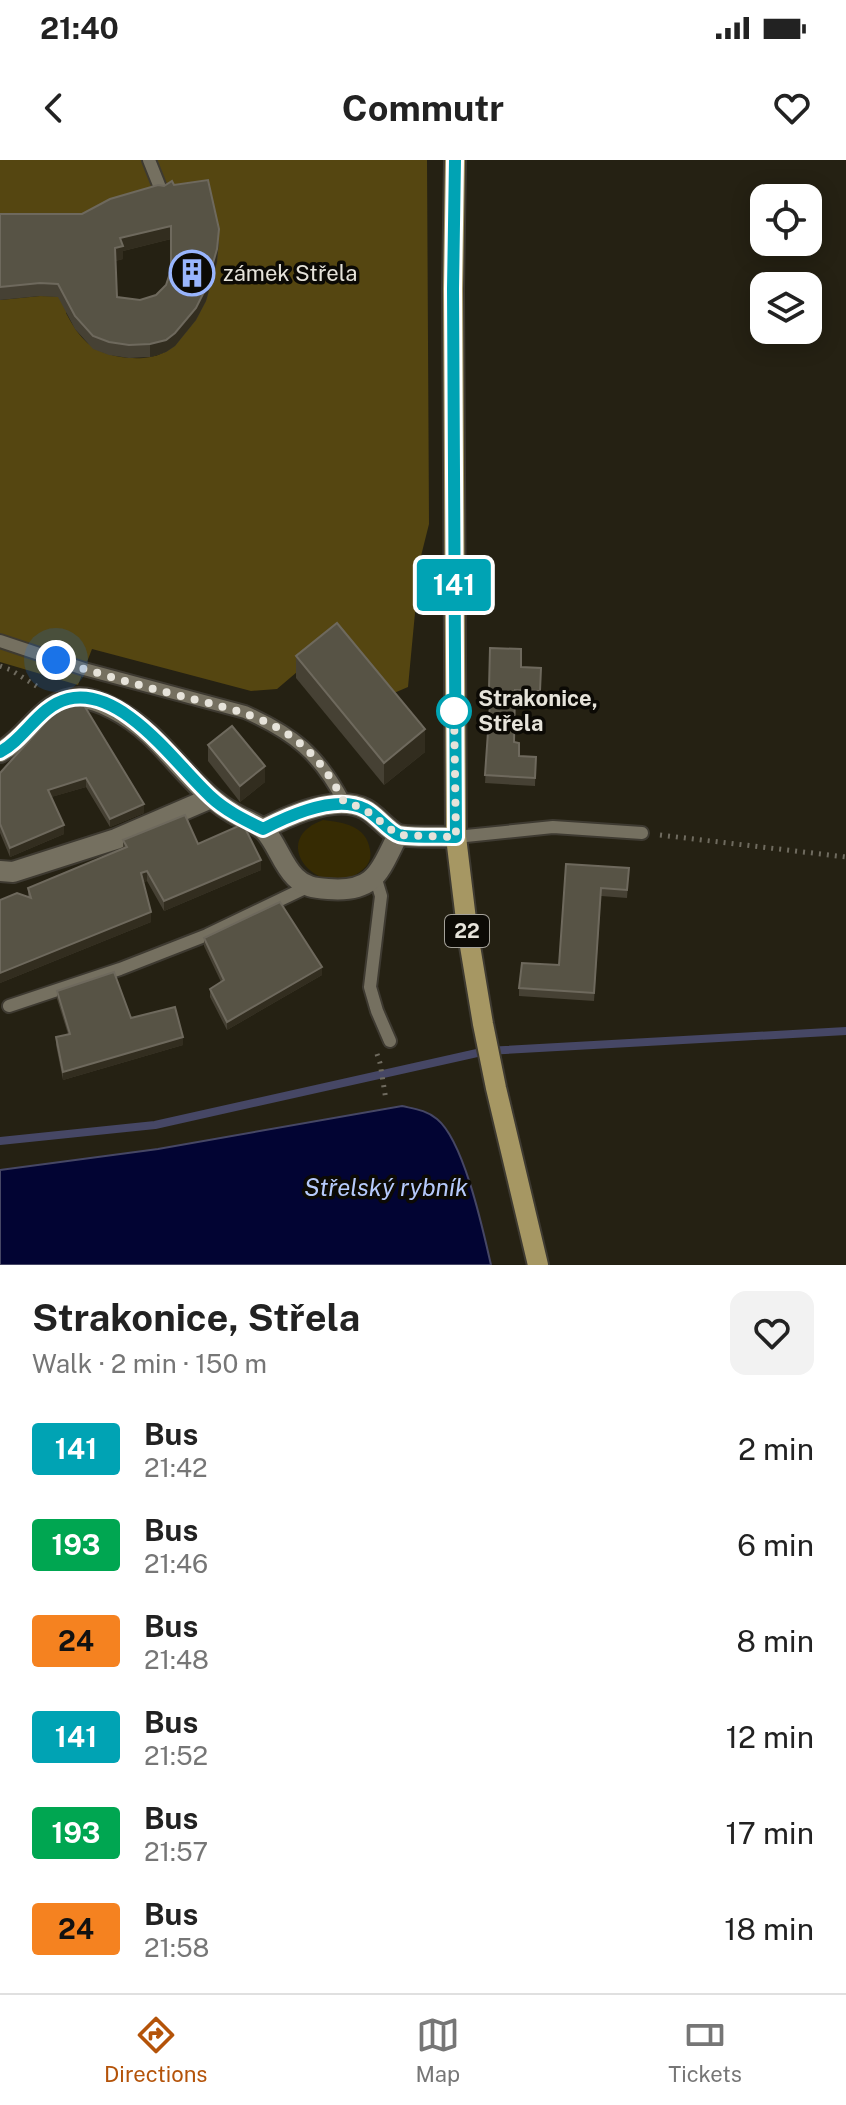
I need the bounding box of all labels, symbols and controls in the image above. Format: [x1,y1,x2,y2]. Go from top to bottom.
text: 21:40 [40,10,119,46]
icon: back [32,86,76,130]
icon: heart [770,86,814,130]
text: Commutr [342,87,504,129]
map controls [750,184,822,344]
button: locate [750,184,822,256]
building icon: zámek Střela [168,249,216,297]
place label: zámek Střela [223,260,358,286]
button: layers [750,272,822,344]
line badge: 141 [408,559,500,611]
text: 141 [433,568,475,601]
your location [36,640,76,680]
place label: Strakonice, Střela [478,685,598,736]
marker: Strakonice, Střela [437,694,471,728]
road number: 22 [445,915,489,947]
water label: Střelský rybník [304,1173,468,1201]
button: heart [730,1291,814,1375]
text: Strakonice, Střela [32,1295,360,1340]
text: Walk · 2 min · 150 m [32,1348,267,1379]
text: Bus [144,1416,198,1452]
text: 2 min [738,1431,814,1467]
text: 141 [55,1432,97,1465]
text: 21:42 [144,1452,208,1483]
text: Bus [144,1512,198,1548]
text: 6 min [737,1527,814,1563]
text: 193 [52,1528,100,1561]
text: 21:46 [144,1548,208,1579]
text: Bus [144,1608,198,1644]
text: 8 min [736,1623,814,1659]
text: 24 [58,1624,94,1657]
text: 21:48 [144,1644,209,1675]
text: Bus [144,1704,198,1740]
text: 12 min [726,1719,814,1755]
text: 141 [55,1720,97,1753]
text: 21:52 [144,1740,208,1771]
text: Bus [144,1800,198,1836]
text: 17 min [726,1815,814,1851]
text: 193 [52,1816,100,1849]
text: 21:57 [144,1836,208,1867]
text: Bus [144,1896,198,1932]
text: 18 min [724,1911,814,1947]
text: 24 [58,1912,94,1945]
text: 21:58 [144,1932,209,1963]
tab: Directions [104,2013,207,2087]
tab: Map [415,2013,460,2087]
tab: Tickets [668,2013,742,2087]

